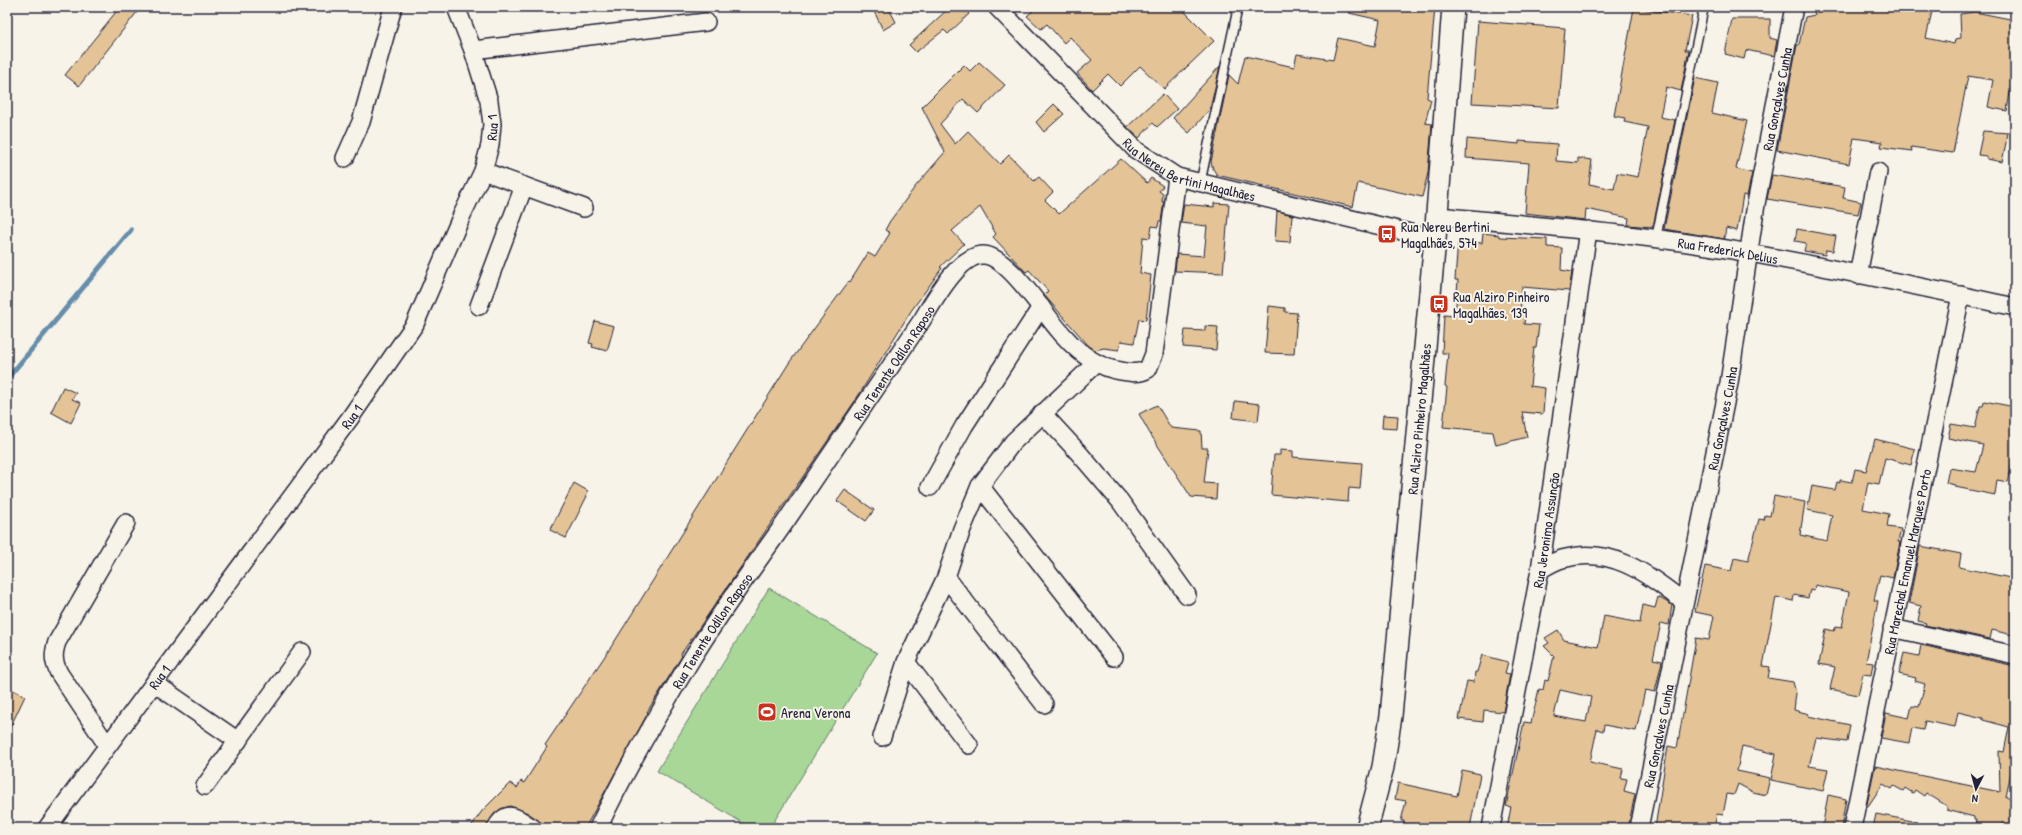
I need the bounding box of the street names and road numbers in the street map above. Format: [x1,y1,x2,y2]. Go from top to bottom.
street label: Rua Gonçalves Cunha [1757,45,1796,152]
street label: Rua 1 [481,114,502,141]
street label: Rua Nereu Bertini Magalhães [1119,133,1257,205]
street label: Rua Frederick Delius [1677,232,1780,268]
street label: Rua Tenente Odilon Raposo [848,301,939,424]
street label: Rua Alziro Pinheiro Magalhães [1402,343,1435,495]
street label: Rua Gonçalves Cunha [1702,365,1741,472]
street label: Rua 1 [336,400,366,432]
street label: Rua Marechal Emanuel Marques Porto [1878,467,1935,656]
street label: Rua Jeronimo Assunção [1527,471,1563,589]
street label: Rua Tenente Odilon Raposo [667,568,756,692]
street label: Rua 1 [143,661,174,693]
street label: Rua Gonçalves Cunha [1638,682,1677,789]

